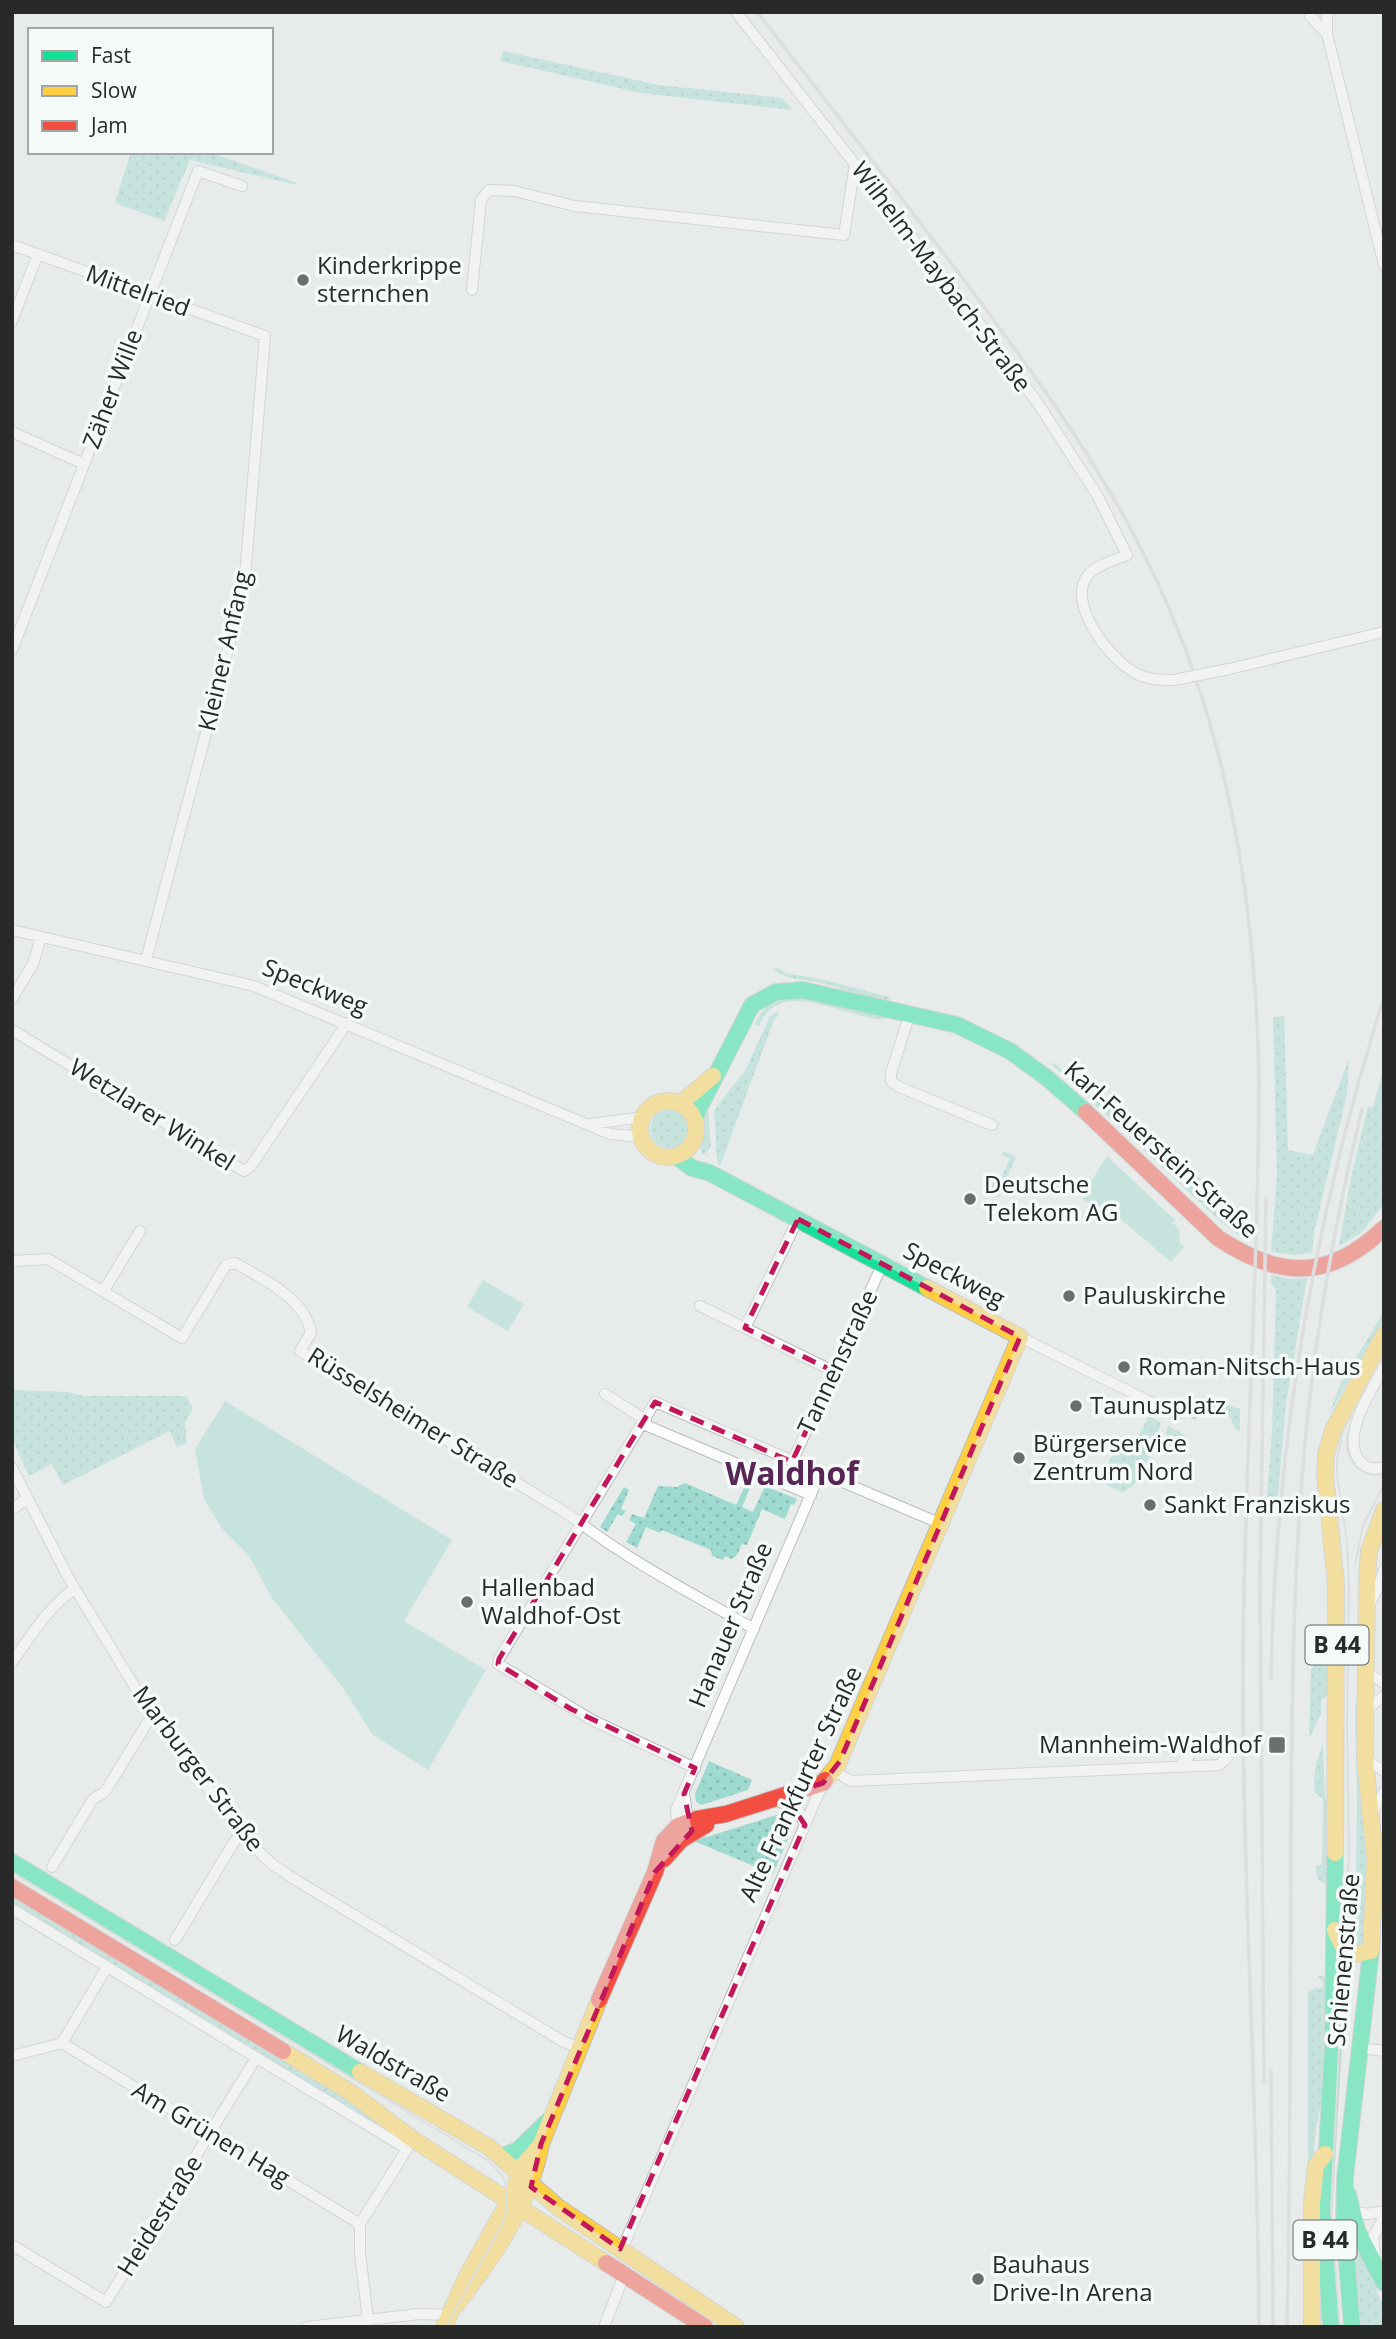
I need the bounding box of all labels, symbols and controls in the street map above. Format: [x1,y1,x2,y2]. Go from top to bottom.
legend [28,28,273,154]
text: Fast [91,41,131,69]
text: Slow [91,76,137,104]
text: Jam [89,111,128,139]
street label: Wilhelm-Maybach-Straße [845,154,1040,398]
place label: Kinderkrippe sternchen [317,248,462,309]
street label: Mittelried [82,256,195,324]
marker: Kinderkrippe sternchen [295,272,311,288]
street label: Zäher Wille [74,324,149,453]
street label: Kleiner Anfang [189,567,258,734]
street label: Speckweg [258,950,373,1022]
street label: Wetzlarer Winkel [64,1050,242,1178]
street label: Karl-Feuerstein-Straße [1058,1053,1266,1245]
place label: Deutsche Telekom AG [984,1167,1118,1228]
marker: Deutsche Telekom AG [962,1191,978,1207]
street label: Speckweg [898,1233,1011,1314]
place label: Pauluskirche [1083,1278,1226,1311]
street label: Tannenstraße [789,1284,885,1439]
marker: Pauluskirche [1061,1288,1077,1304]
street label: Rüsselsheimer Straße [302,1338,525,1495]
place label: Roman-Nitsch-Haus [1138,1349,1361,1382]
marker: Roman-Nitsch-Haus [1116,1359,1132,1375]
place label: Taunusplatz [1090,1388,1226,1421]
marker: Taunusplatz [1068,1398,1084,1414]
place label: Bürgerservice Zentrum Nord [1033,1426,1193,1487]
marker: Bürgerservice Zentrum Nord [1011,1450,1027,1466]
district label: Waldhof [725,1451,860,1494]
place label: Sankt Franziskus [1164,1487,1350,1520]
marker: Sankt Franziskus [1142,1497,1158,1513]
street label: Hanauer Straße [680,1537,779,1712]
place label: Hallenbad Waldhof-Ost [481,1570,621,1631]
marker: Hallenbad Waldhof-Ost [459,1594,475,1610]
road number: B 44 [1306,1626,1368,1664]
street label: Alte Frankfurter Straße [731,1660,869,1906]
street label: Marburger Straße [126,1678,272,1858]
place label: Mannheim-Waldhof [1039,1727,1263,1760]
marker: Mannheim-Waldhof [1267,1735,1287,1755]
street label: Schienenstraße [1319,1872,1366,2048]
street label: Waldstraße [330,2016,457,2109]
street label: Am Grünen Hag [127,2073,297,2193]
street label: Heidestraße [108,2148,209,2282]
road number: B 44 [1294,2220,1356,2260]
place label: Bauhaus Drive-In Arena [992,2247,1153,2308]
marker: Bauhaus Drive-In Arena [970,2271,986,2287]

